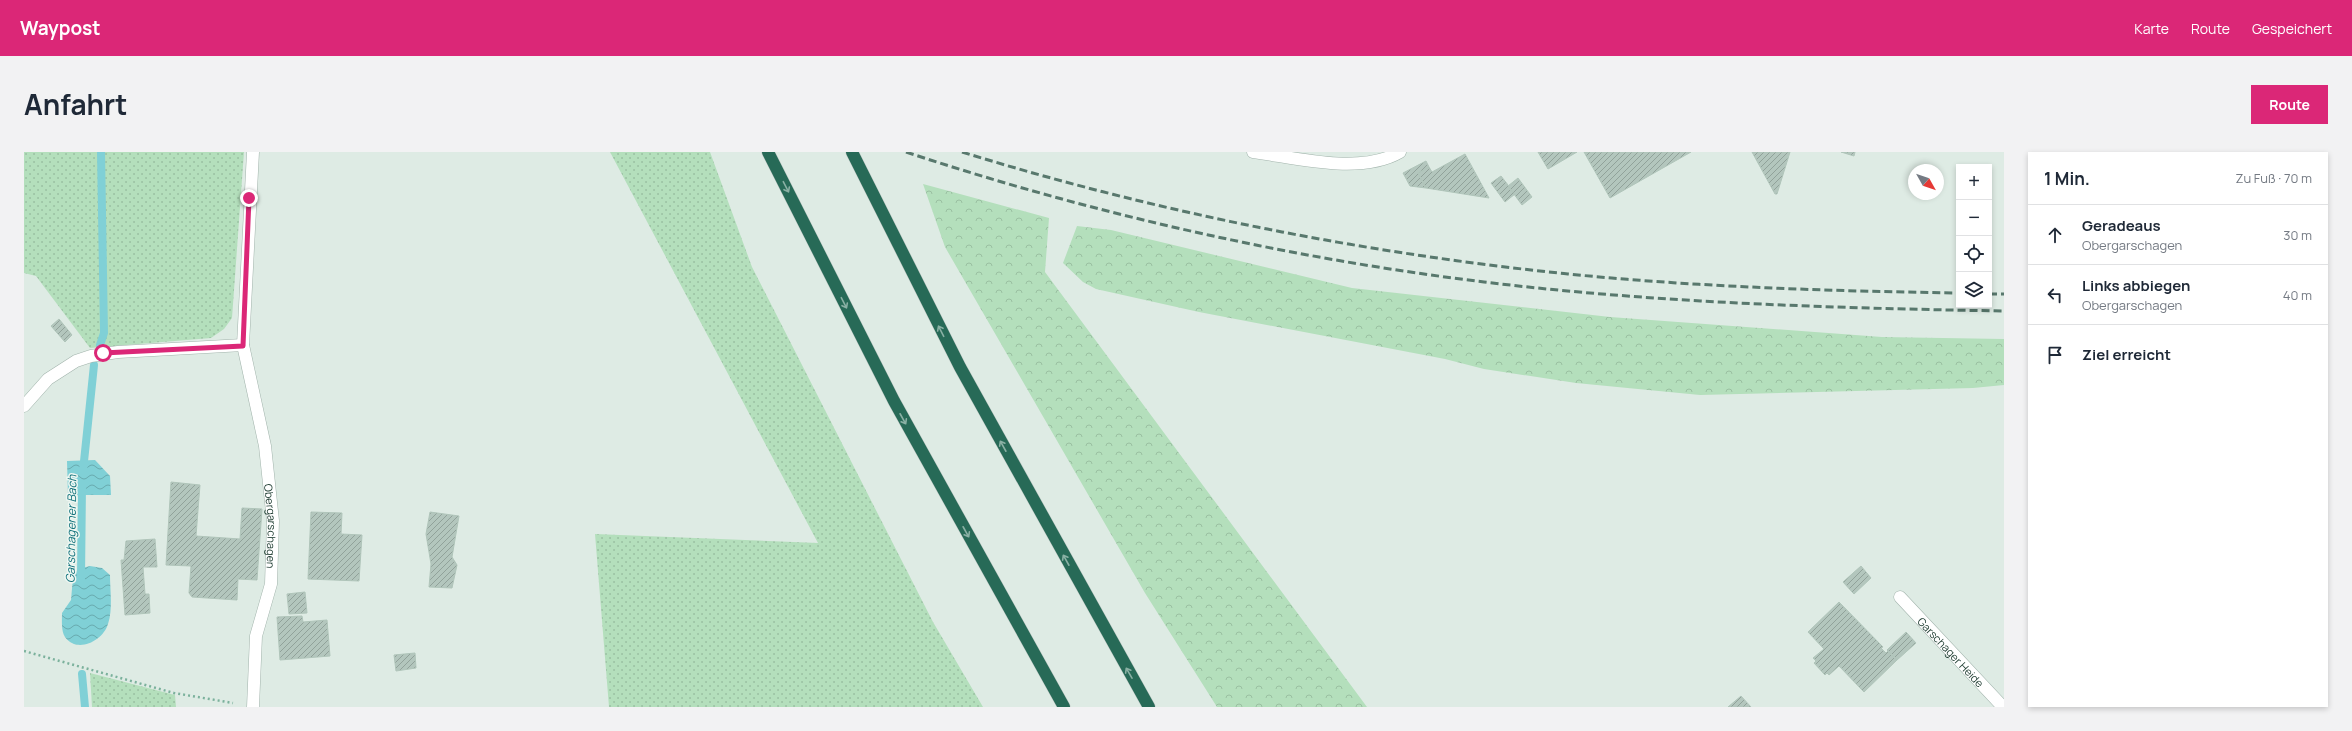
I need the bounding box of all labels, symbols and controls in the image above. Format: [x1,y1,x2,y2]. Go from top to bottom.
text: Waypost [20,15,100,41]
text: Karte [2134,19,2169,38]
text: Route [2191,19,2230,38]
text: Gespeichert [2252,19,2332,38]
text: Anfahrt [24,85,127,123]
button: Route [2251,85,2328,124]
north arrow [1908,164,1944,200]
map controls [1956,164,1992,308]
button: + [1956,164,1992,200]
text: 1 Min. [2044,167,2090,190]
text: Zu Fuß · 70 m [2235,169,2312,187]
one-way arrow [783,181,790,193]
route end [240,189,258,207]
button: − [1956,200,1992,236]
text: Geradeaus [2082,215,2161,236]
icon: ahead [2044,224,2066,246]
text: 30 m [2283,226,2312,244]
button: locate [1956,236,1992,272]
text: Obergarschagen [2082,236,2182,254]
button: layers [1956,272,1992,308]
text: Links abbiegen [2082,275,2190,296]
icon: left [2044,284,2066,306]
text: 40 m [2283,286,2312,304]
text: Obergarschagen [2082,296,2182,314]
one-way arrow [841,297,848,309]
one-way arrow [937,326,945,338]
route start [94,344,112,362]
icon: arrive [2044,344,2066,366]
text: Ziel erreicht [2082,344,2171,365]
one-way arrow [900,413,908,425]
one-way arrow [998,440,1006,452]
water label: Garschagener Bach [62,474,80,583]
street label: Obergarschagen [262,483,281,569]
one-way arrow [963,526,971,538]
one-way arrow [1061,554,1069,566]
street label: Garschager Heide [1915,613,1988,690]
one-way arrow [1125,667,1133,679]

